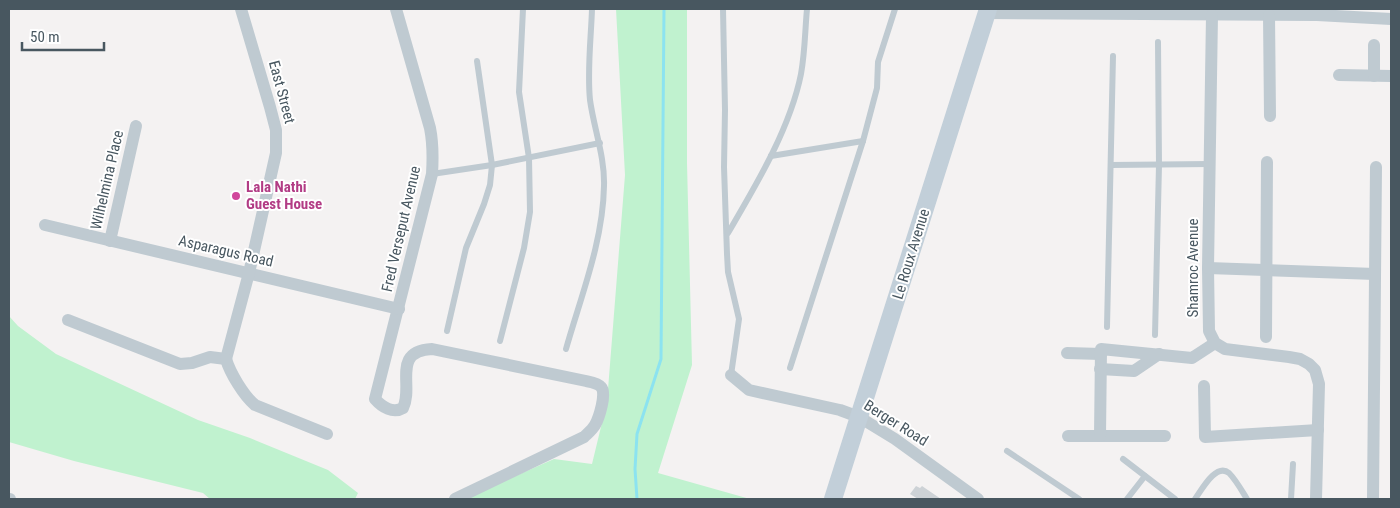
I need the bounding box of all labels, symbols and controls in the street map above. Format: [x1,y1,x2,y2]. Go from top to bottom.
scale bar [22,20,105,52]
text: 50 m [30,28,60,46]
street label: East Street [265,59,299,125]
street label: Wilhelmina Place [87,128,127,232]
street label: Fred Verseput Avenue [378,164,424,294]
place label: Lala Nathi Guest House [246,178,322,213]
marker: Lala Nathi Guest House [230,190,242,202]
street label: Le Roux Avenue [889,207,933,301]
street label: Shamroc Avenue [1184,218,1202,318]
street label: Asparagus Road [177,231,275,271]
street label: Berger Road [861,396,931,450]

